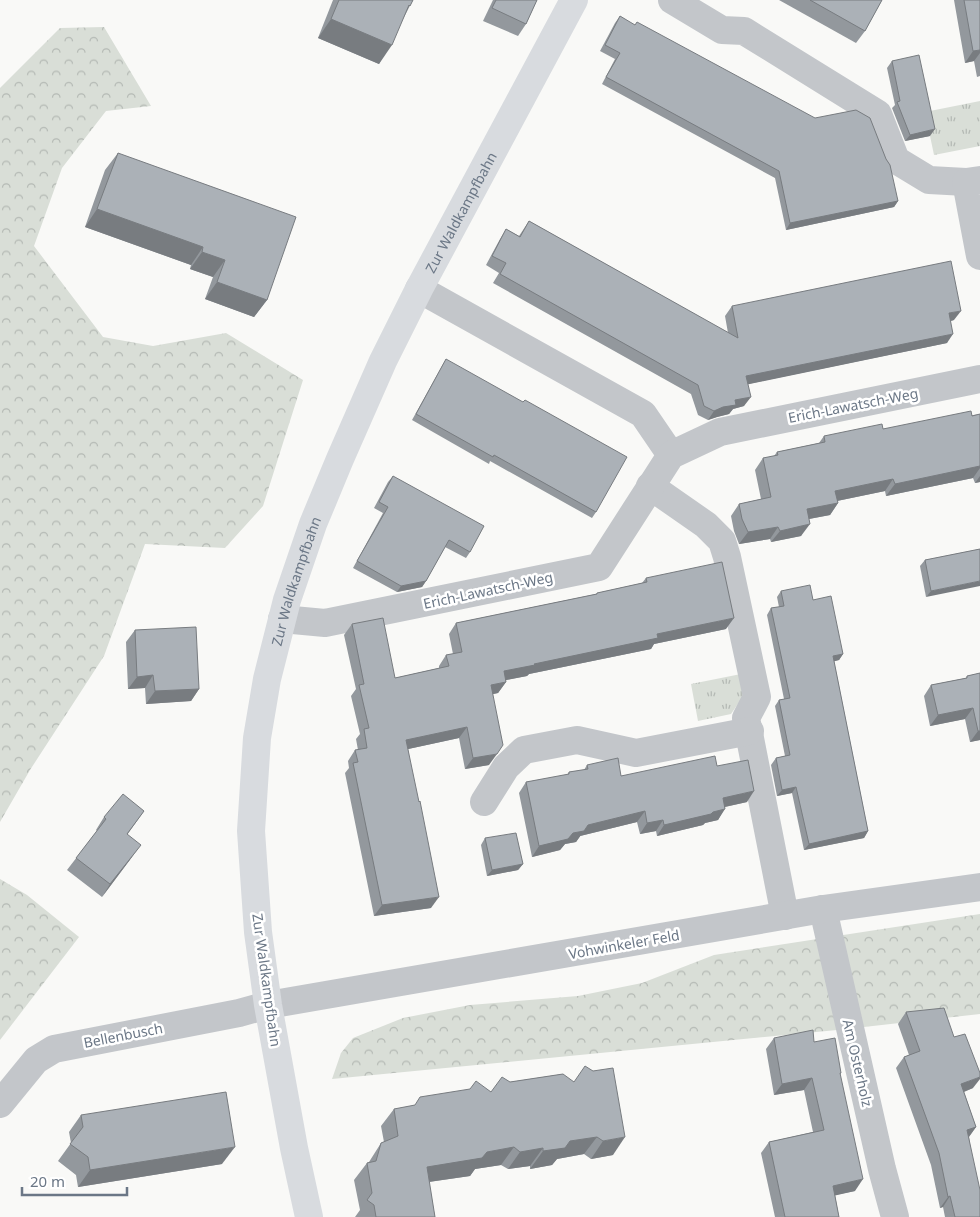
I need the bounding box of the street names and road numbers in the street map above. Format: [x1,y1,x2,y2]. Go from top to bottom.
street label: Zur Waldkampfbahn [420,148,500,276]
street label: Erich-Lawatsch-Weg [786,383,920,427]
street label: Zur Waldkampfbahn [266,513,325,648]
street label: Erich-Lawatsch-Weg [421,567,555,613]
street label: Zur Waldkampfbahn [248,912,286,1048]
street label: Vohwinkeler Feld [567,925,681,963]
street label: Am Osterholz [839,1017,877,1109]
street label: Bellenbusch [82,1018,164,1052]

